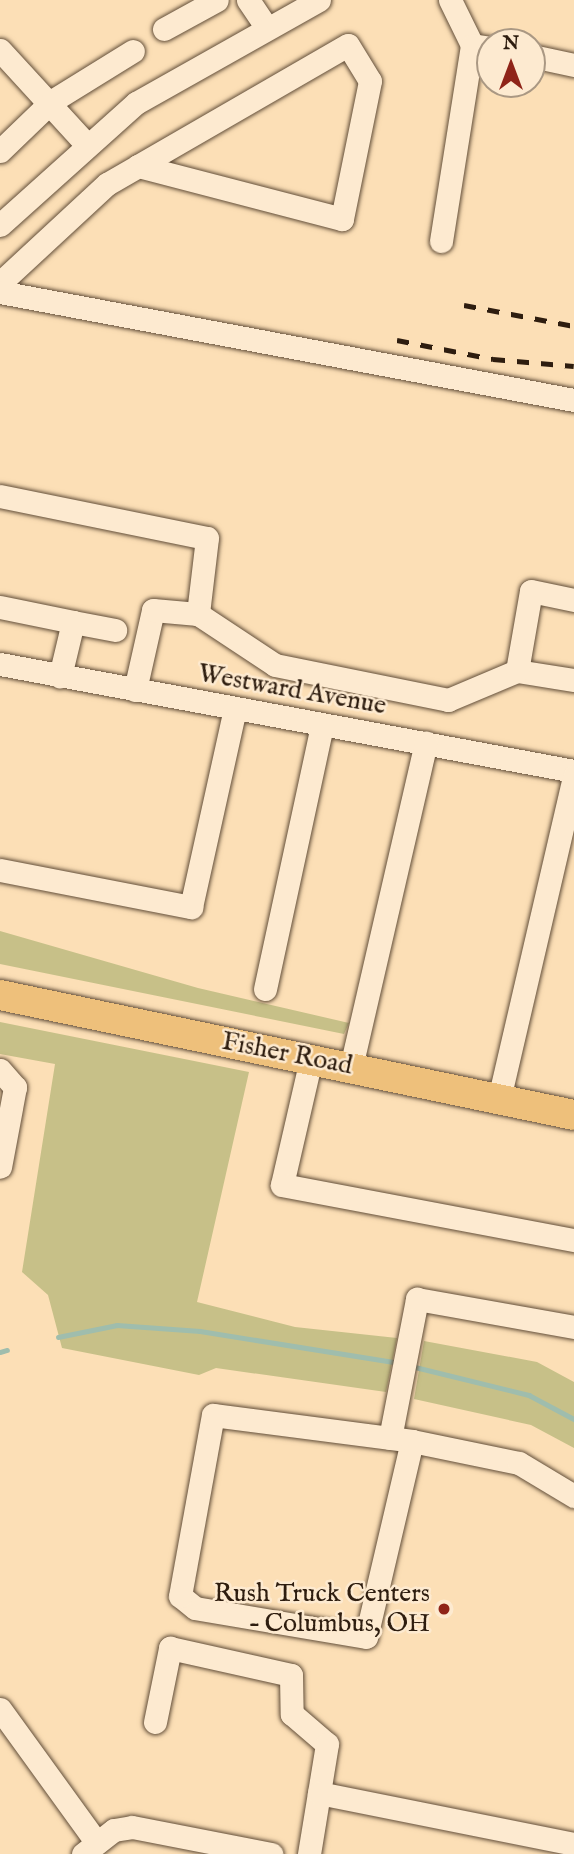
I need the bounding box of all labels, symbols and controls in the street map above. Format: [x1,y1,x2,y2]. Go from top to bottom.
north arrow [476,28,546,98]
text: N [503,32,519,56]
street label: Westward Avenue [196,658,388,722]
street label: Fisher Road [219,1026,355,1082]
place label: Rush Truck Centers – Columbus, OH [214,1578,430,1640]
marker: Rush Truck Centers – Columbus, OH [436,1601,452,1617]

